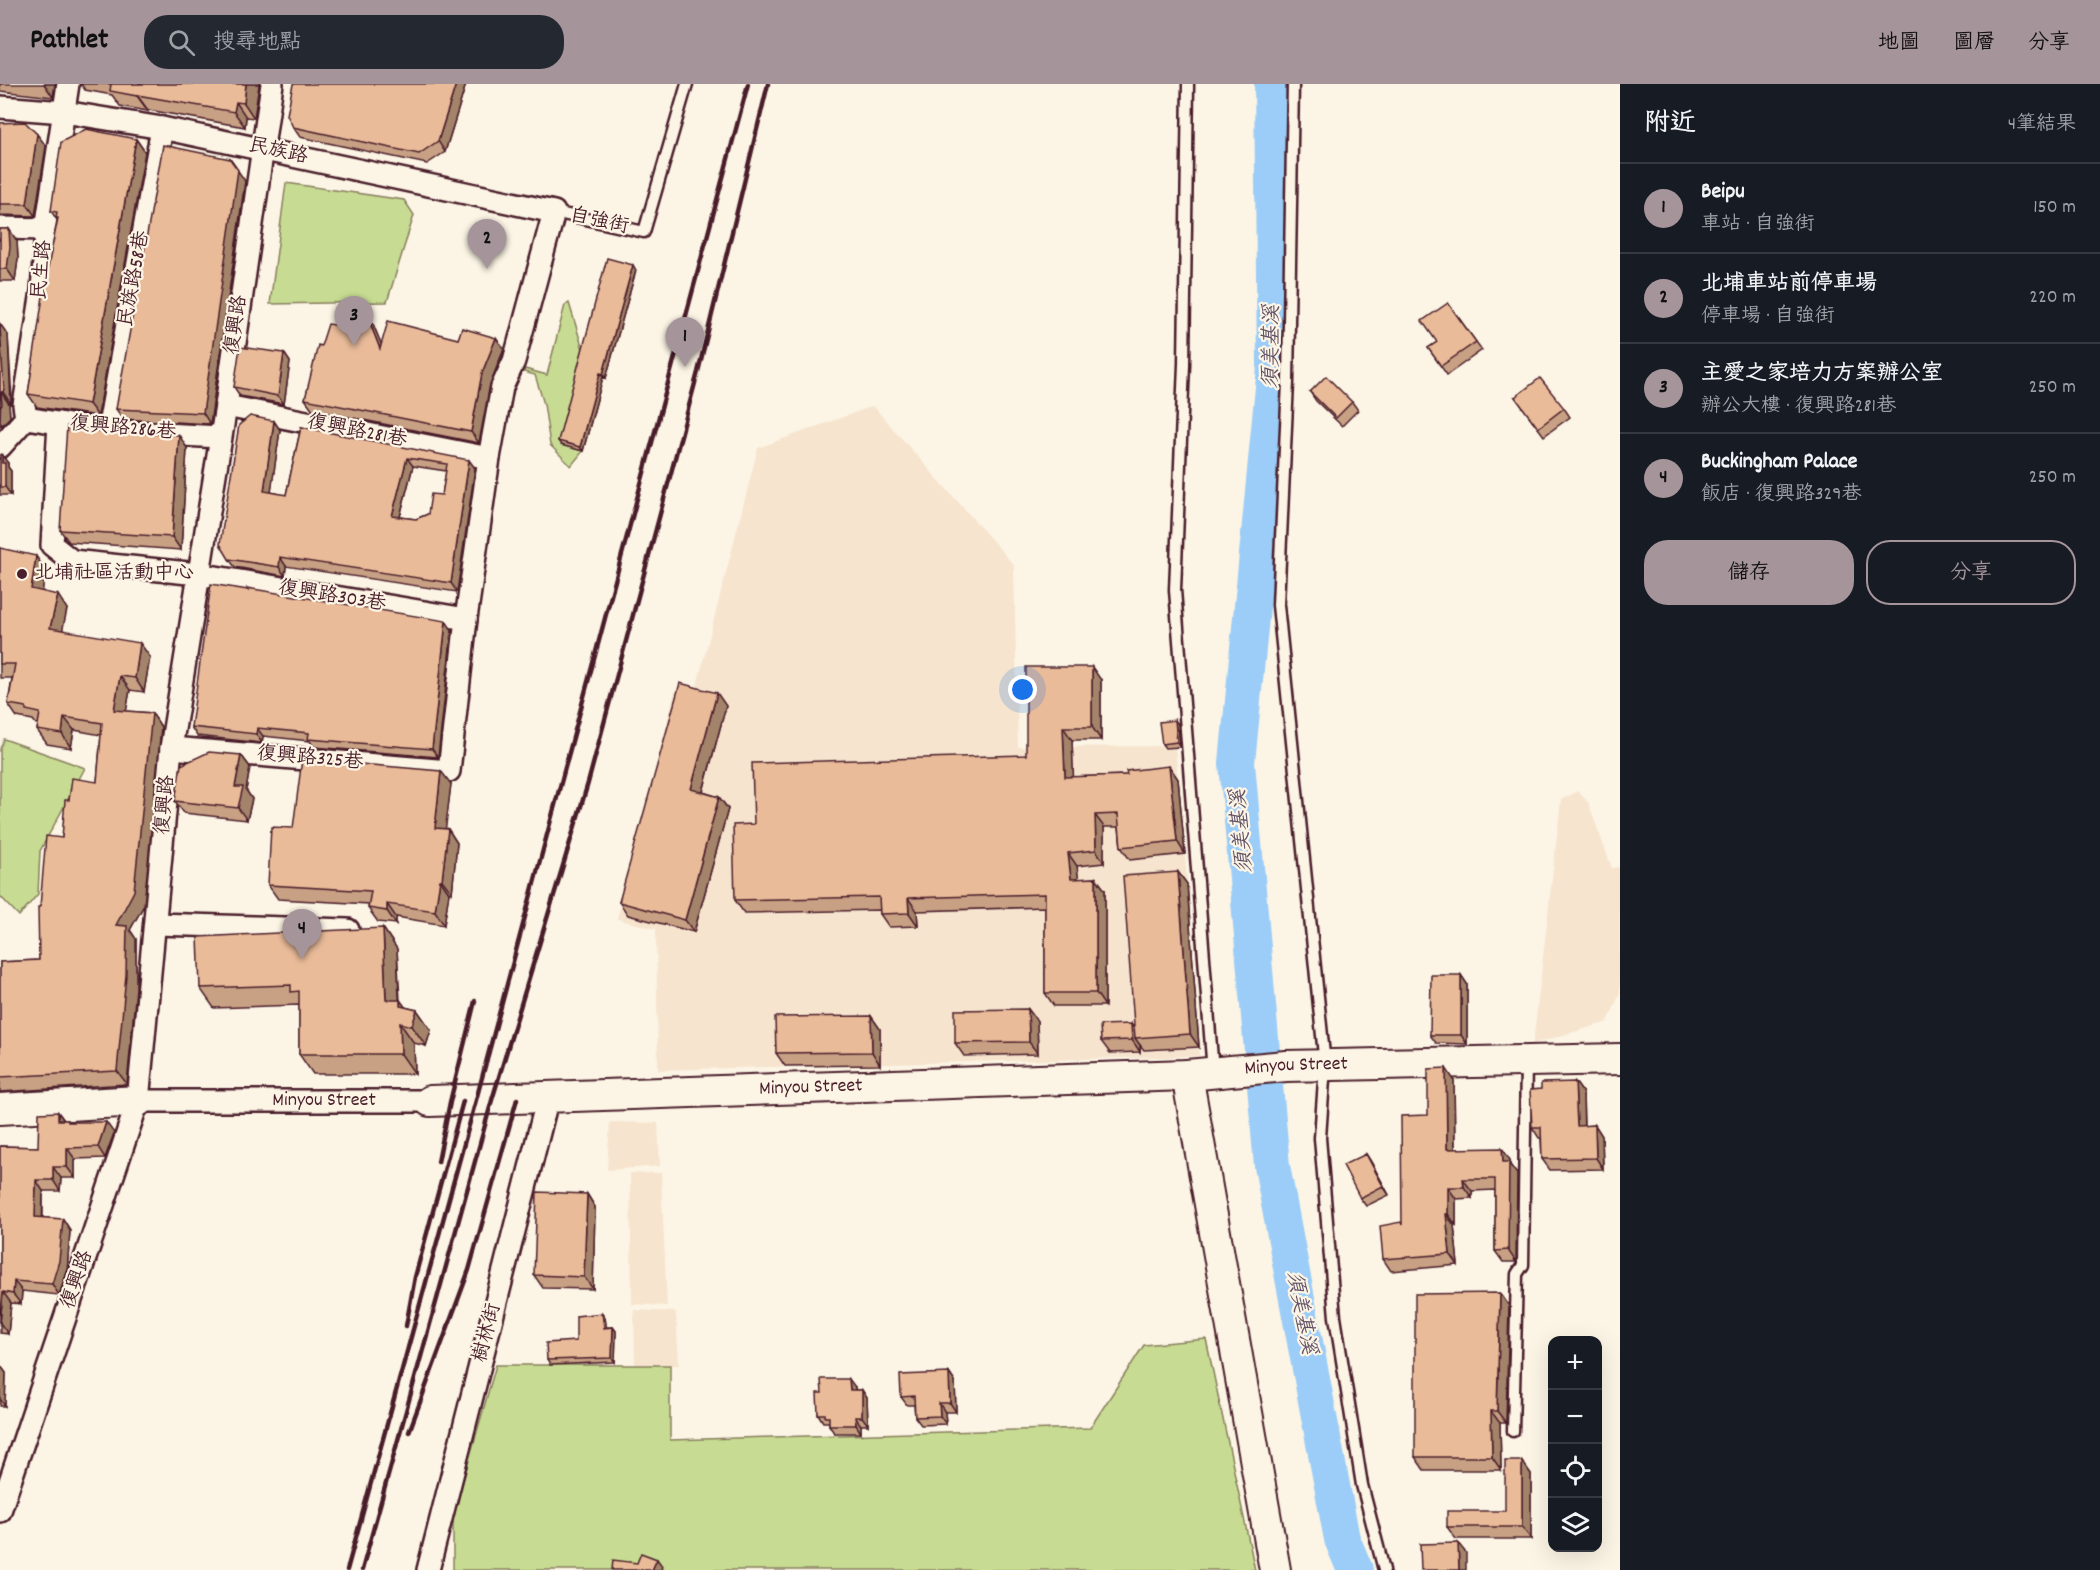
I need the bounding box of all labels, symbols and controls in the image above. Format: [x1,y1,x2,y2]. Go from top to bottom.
search box [144,15,564,69]
text: Pathlet [30,22,108,62]
icon: search [165,26,198,59]
text: 搜尋地點 [213,28,301,59]
text: 地圖 [1878,29,1920,59]
text: 圖層 [1953,29,1995,59]
text: 分享 [2028,29,2070,59]
text: 附近 [1644,106,1696,143]
text: 4筆結果 [2008,111,2076,139]
street label: 民族路 [246,132,311,172]
text: Beipu [1701,177,1745,208]
text: 1 [1661,194,1666,222]
text: 150 m [2033,194,2076,222]
street label: 自強街 [567,202,631,242]
text: 車站 · 自強街 [1701,211,1815,239]
pin: 2 [468,220,506,269]
street label: 民族路58巷 [113,228,157,329]
street label: 民生路 [26,238,60,301]
text: 北埔車站前停車場 [1701,269,1877,300]
text: 2 [1659,284,1668,312]
text: 220 m [2029,284,2076,312]
street label: 復興路 [219,292,255,357]
pin: 3 [334,296,374,346]
text: 停車場 · 自強街 [1701,303,1835,331]
water label: 須美基溪 [1257,304,1289,389]
pin: 1 [666,318,704,367]
text: 主愛之家培力方案辦公室 [1701,359,1943,390]
text: 3 [1659,374,1668,402]
text: 250 m [2029,374,2076,402]
text: 辦公大樓 · 復興路281巷 [1701,393,1896,421]
street label: 復興路281巷 [305,409,410,456]
street label: 復興路286巷 [69,410,178,448]
text: Buckingham Palace [1701,447,1858,478]
text: 4 [1659,464,1668,492]
text: 250 m [2029,464,2076,492]
text: 飯店 · 復興路329巷 [1701,481,1862,509]
button: 儲存 [1644,540,1854,605]
button: 分享 [1866,540,2076,605]
place label: 北埔社區活動中心 [34,560,194,588]
marker: 北埔社區活動中心 [15,567,29,581]
street label: 復興路303巷 [276,575,389,619]
your location [1008,675,1037,704]
street label: 復興路325巷 [256,740,365,778]
street label: 復興路 [149,773,183,836]
water label: 須美基溪 [1224,787,1262,874]
pin: 4 [282,910,322,959]
street label: Minyou Street [1243,1051,1348,1084]
street label: Minyou Street [759,1072,863,1104]
street label: Minyou Street [272,1087,376,1115]
street label: 復興路 [55,1246,101,1313]
water label: 須美基溪 [1277,1269,1323,1358]
street label: 樹林街 [467,1301,509,1365]
map controls [1548,1336,1602,1552]
button: + [1548,1336,1602,1390]
button: − [1548,1390,1602,1444]
button: locate [1548,1444,1602,1498]
button: layers [1548,1498,1602,1552]

